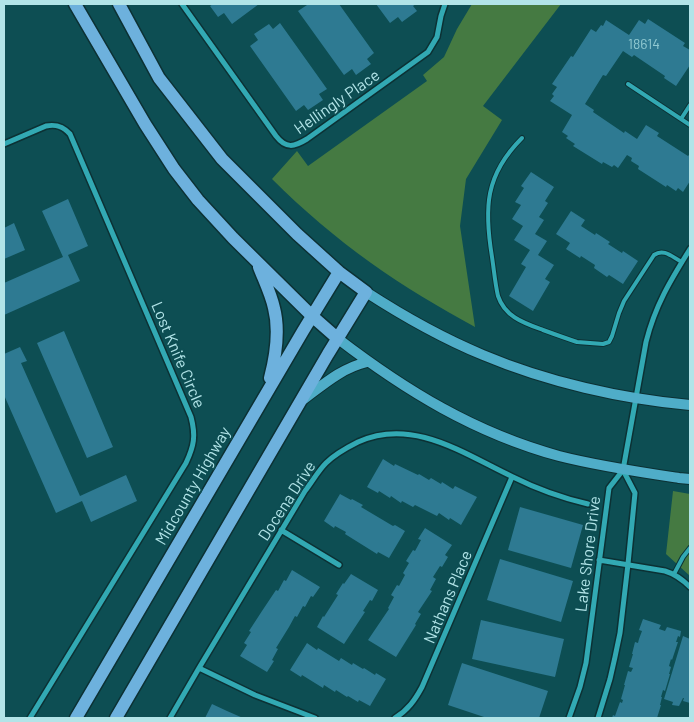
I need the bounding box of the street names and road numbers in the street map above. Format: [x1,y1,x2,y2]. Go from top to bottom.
street label: Hellingly Place [291,65,383,139]
street label: Lost Knife Circle [147,299,209,411]
street label: Midcounty Highway [151,424,235,548]
street label: Docena Drive [254,458,320,544]
street label: Lake Shore Drive [571,495,605,613]
street label: Nathans Place [420,548,476,646]

